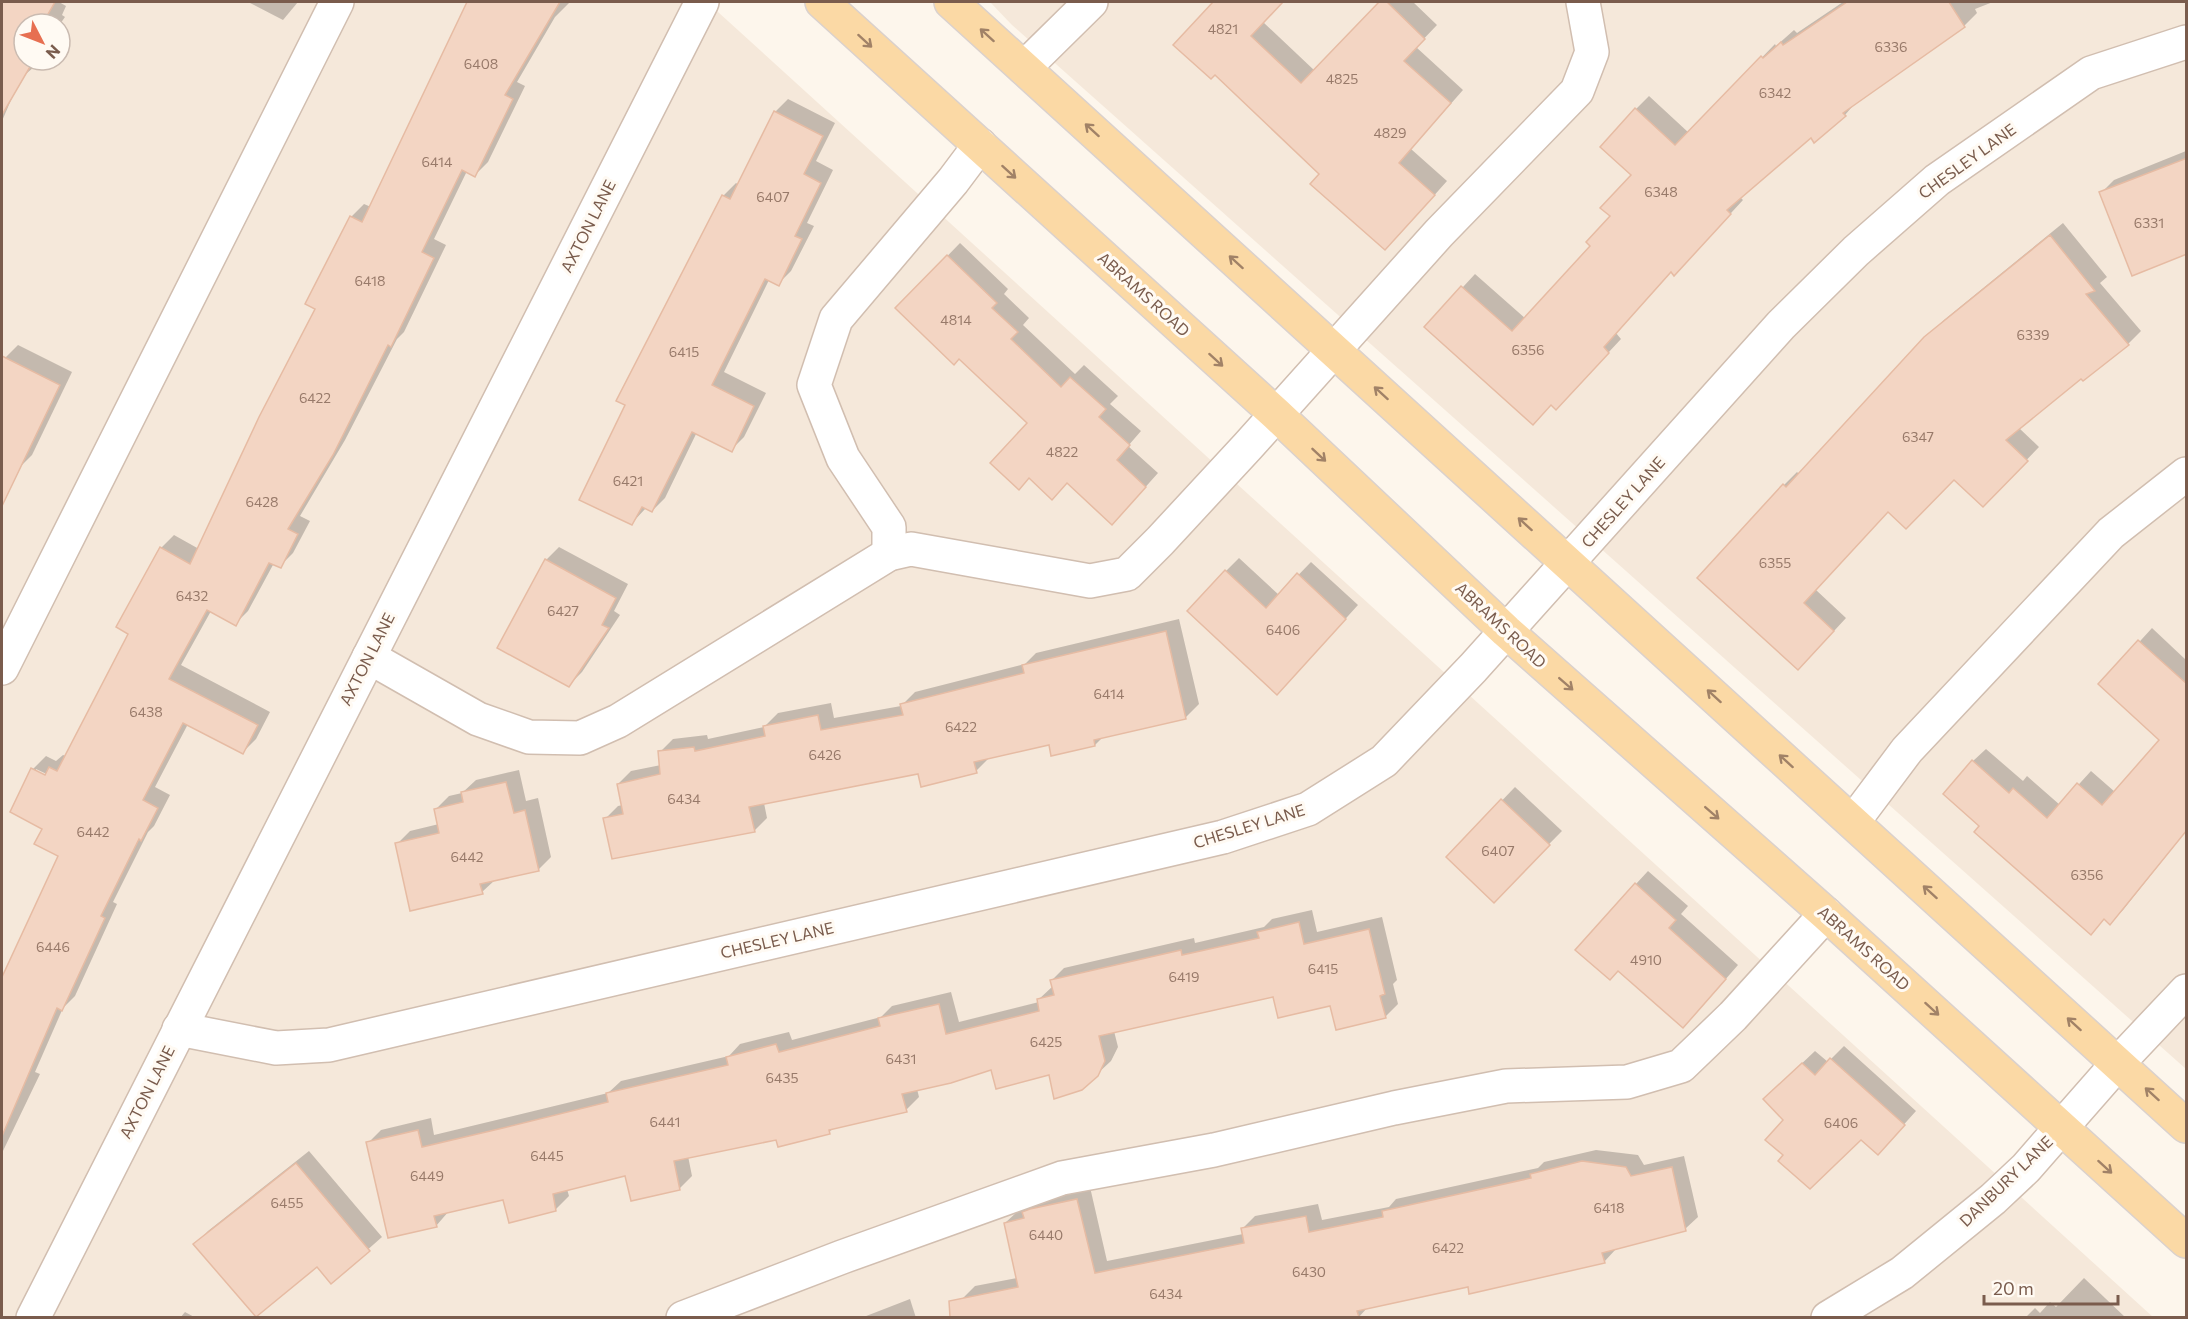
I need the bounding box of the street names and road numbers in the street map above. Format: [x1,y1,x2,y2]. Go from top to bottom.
street label: CHESLEY LANE [1914,119,2019,202]
street label: AXTON LANE [556,176,619,275]
street label: ABRAMS ROAD [1095,247,1194,340]
street label: CHESLEY LANE [1577,452,1668,551]
street label: ABRAMS ROAD [1452,578,1551,671]
street label: AXTON LANE [335,609,398,708]
street label: CHESLEY LANE [1191,800,1307,852]
street label: ABRAMS ROAD [1815,901,1914,994]
street label: CHESLEY LANE [718,917,835,962]
street label: AXTON LANE [115,1042,178,1141]
street label: DANBURY LANE [1955,1131,2056,1230]

